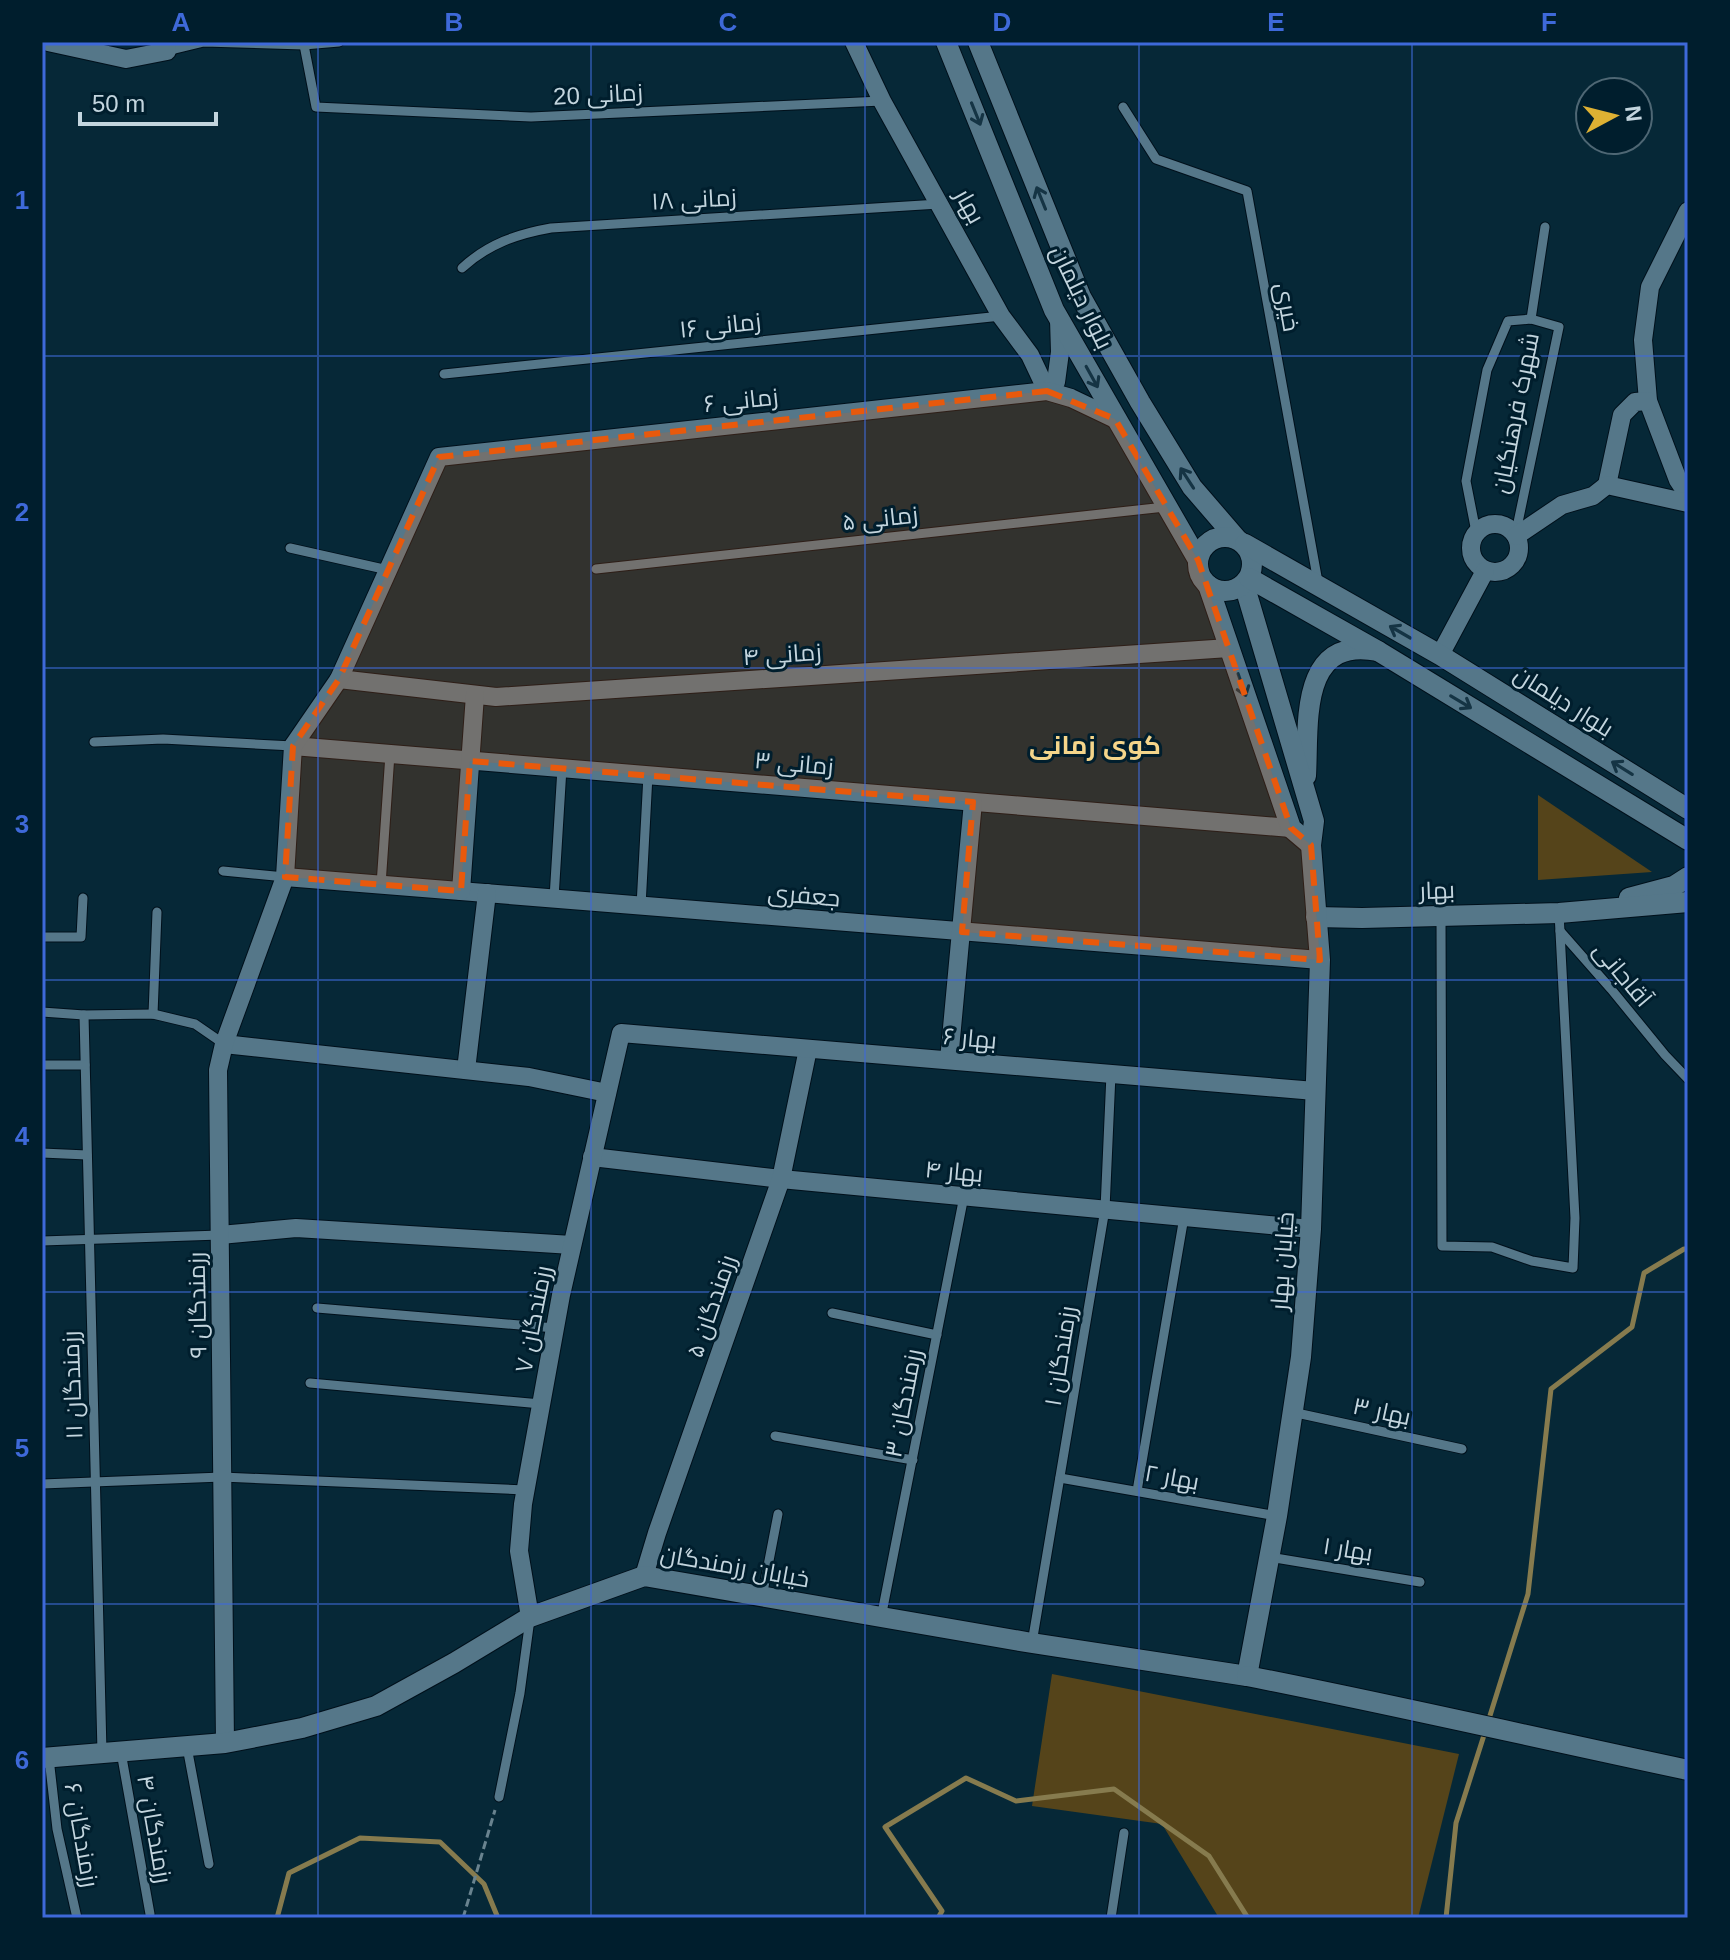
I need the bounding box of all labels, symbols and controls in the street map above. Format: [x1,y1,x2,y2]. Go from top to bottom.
text: A [172,7,191,37]
text: B [445,7,463,37]
text: C [719,7,738,37]
text: D [993,7,1011,37]
text: E [1267,7,1285,37]
text: F [1541,7,1557,37]
scale bar [80,76,216,126]
north arrow [1574,76,1654,156]
street label: زمانی 20 [552,78,644,111]
text: 50 m [92,90,145,117]
one-way arrow [969,101,984,126]
text: N [1620,104,1647,123]
street label: بهار [948,182,990,229]
street label: زمانی ۱۸ [651,183,737,216]
text: 1 [15,185,29,215]
one-way arrow [1033,186,1048,211]
street label: بلوار دیلمان [1044,241,1119,354]
street label: خیری [1269,280,1306,334]
street label: زمانی ۱۶ [678,307,762,344]
street label: شهرک فرهنگیان [1486,330,1545,496]
one-way arrow [1084,365,1100,388]
street label: زمانی ۶ [703,383,780,418]
one-way arrow [1178,467,1195,489]
text: 2 [15,497,29,527]
street label: زمانی ۵ [841,501,919,536]
one-way arrow [1389,624,1412,640]
street label: زمانی ۴ [742,638,822,671]
street label: بلوار دیلمان [1509,660,1619,743]
one-way arrow [1235,672,1250,697]
one-way arrow [1449,695,1472,711]
district label: کوی زمانی [1029,730,1161,761]
street label: زمانی ۳ [753,746,835,781]
one-way arrow [1611,760,1634,776]
text: 3 [15,809,29,839]
street label: بهار [1417,876,1455,905]
street label: جعفری [767,878,841,913]
street label: آقاجانی [1587,936,1658,1013]
street label: بهار ۶ [942,1022,998,1055]
text: 4 [15,1121,30,1151]
street label: بهار ۴ [924,1155,984,1188]
street label: خیابان بهار [1265,1211,1300,1314]
street label: رزمندگان ۵ [681,1251,742,1361]
street label: رزمندگان ۹ [183,1252,212,1358]
street label: رزمندگان ۷ [509,1263,558,1375]
street label: رزمندگان ۱ [1039,1304,1082,1408]
street label: رزمندگان ۱۱ [57,1330,88,1440]
street label: رزمندگان ۳ [879,1346,928,1460]
street label: بهار ۳ [1350,1392,1413,1431]
text: 5 [15,1433,29,1463]
street label: بهار ۲ [1142,1459,1201,1496]
street label: بهار ۱ [1321,1532,1375,1567]
street label: خیابان رزمندگان [658,1540,812,1593]
text: 6 [15,1745,29,1775]
street label: رزمندگان ۴ [131,1773,178,1886]
street label: رزمندگان ۶ [59,1781,104,1889]

